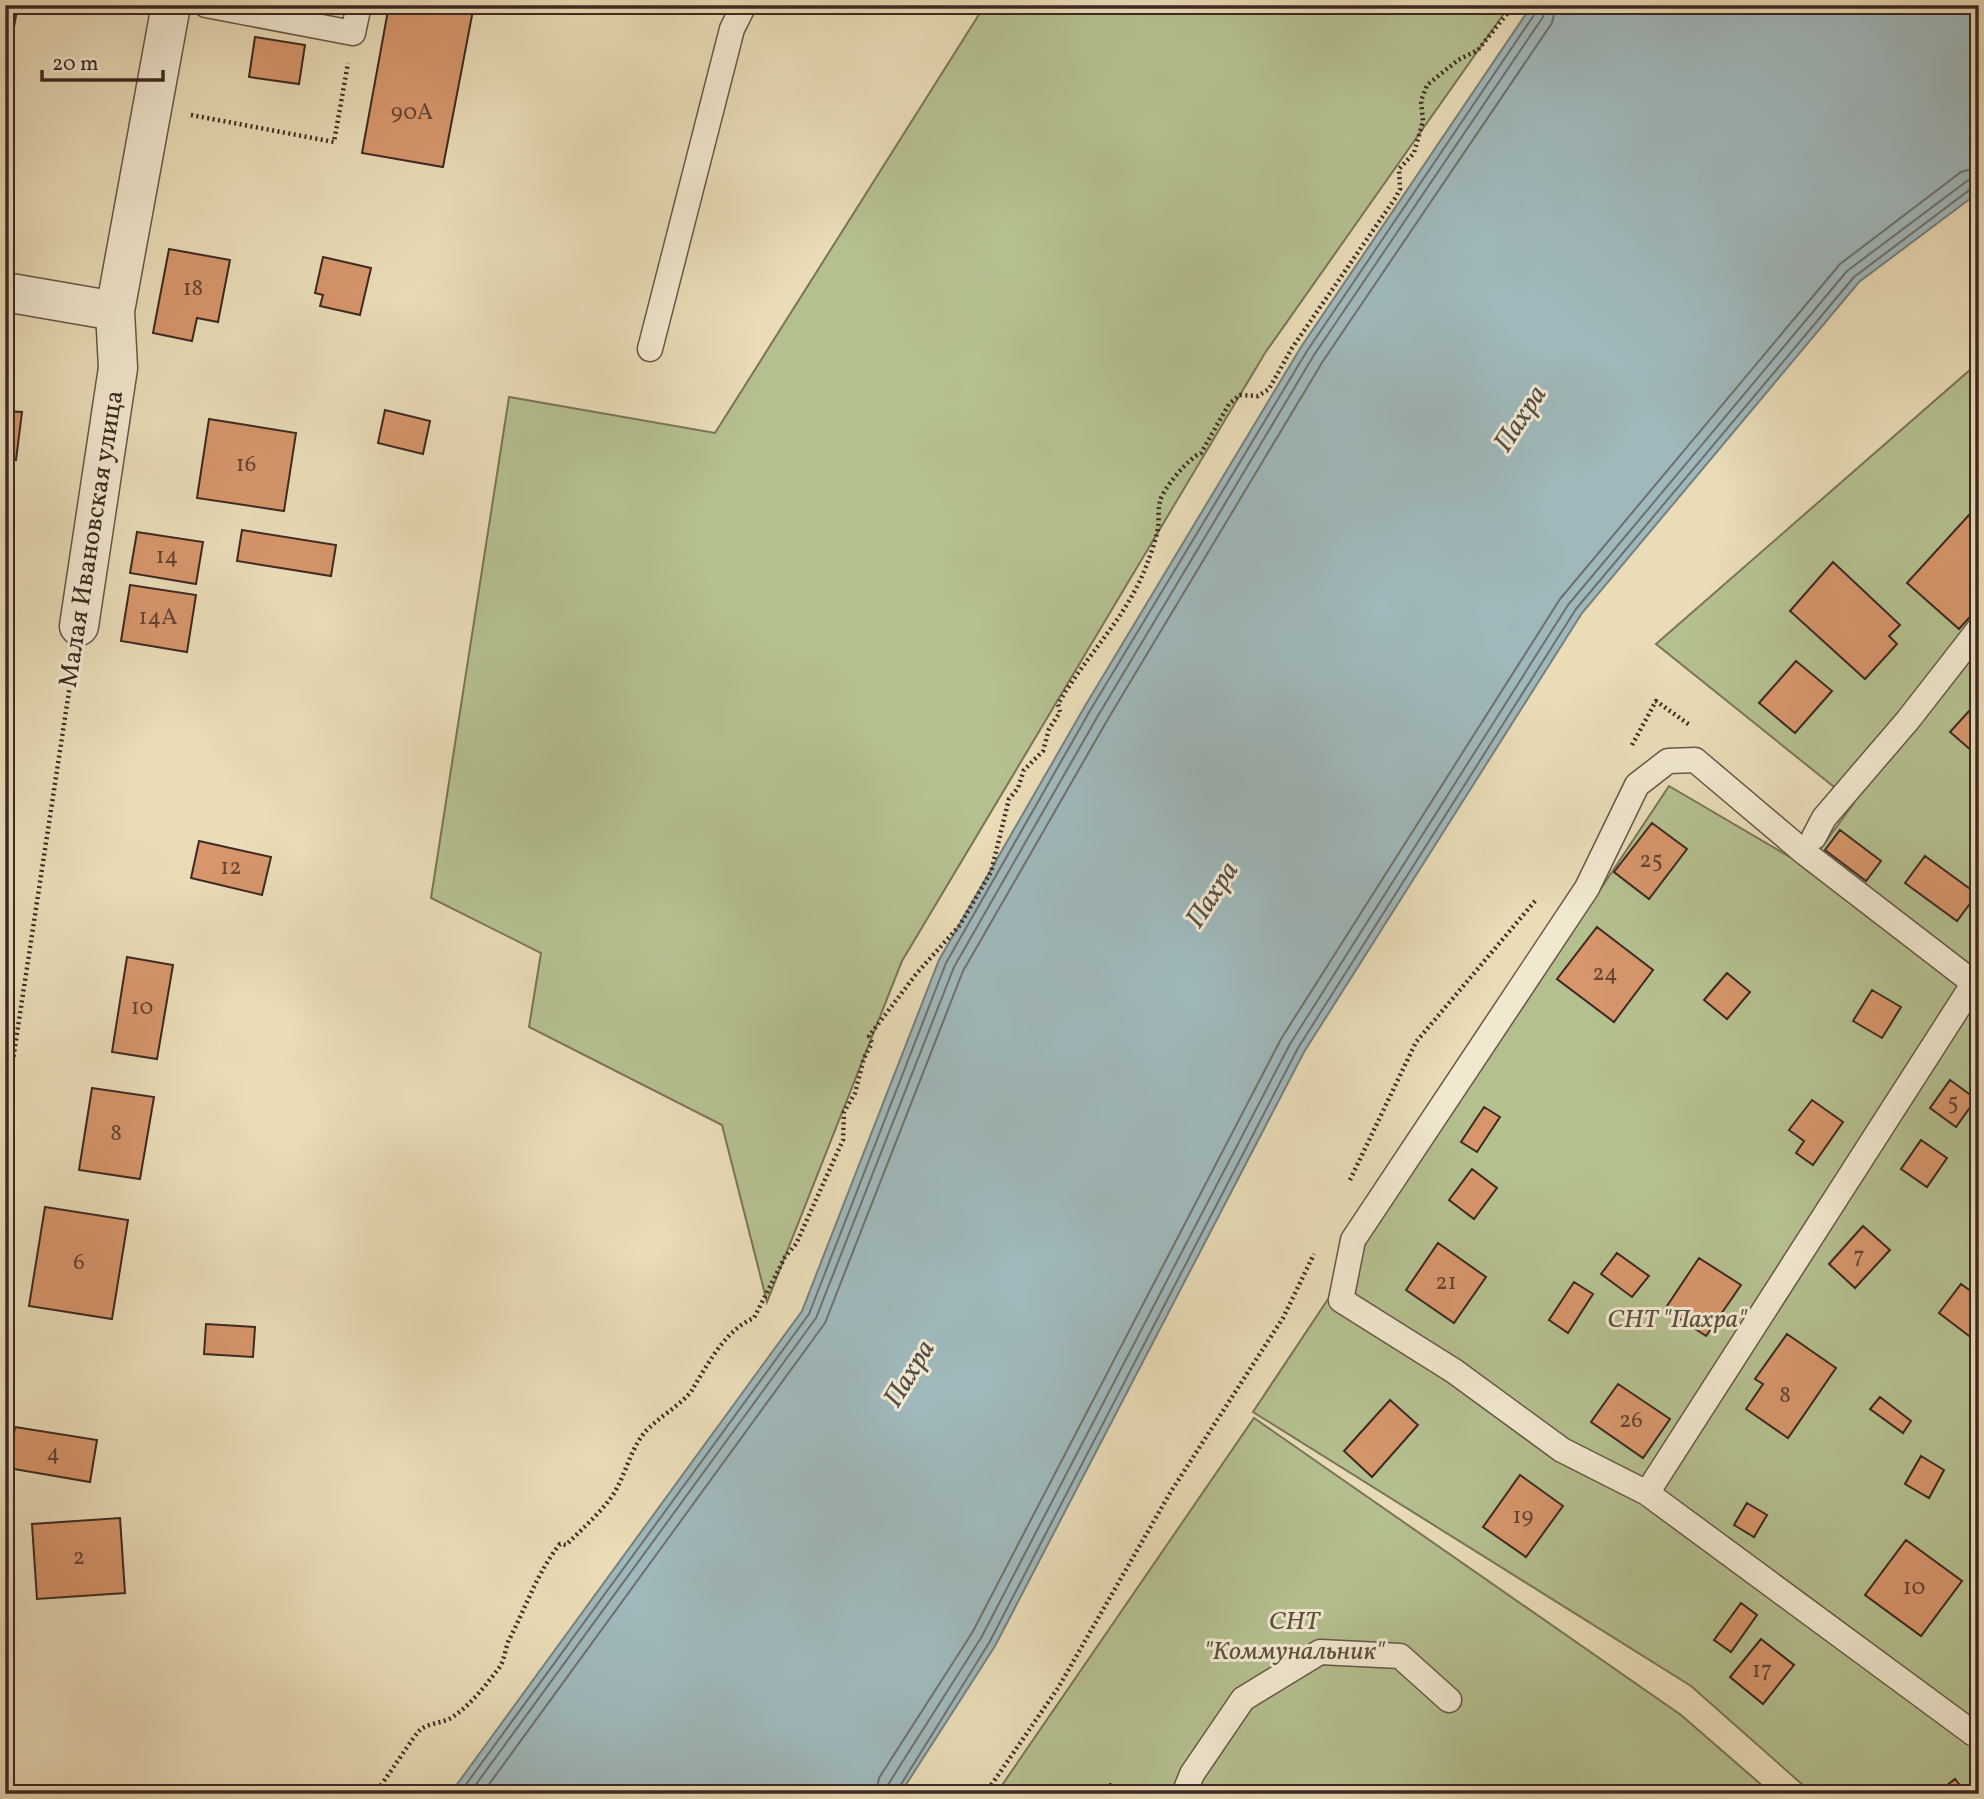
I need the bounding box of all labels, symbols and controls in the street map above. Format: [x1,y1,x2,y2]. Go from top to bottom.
scale bar [42,38,163,82]
text: 20 m [52,50,98,79]
house number: 90А [391,97,433,129]
house number: 18 [183,273,203,305]
water label: Пахра [1485,378,1557,460]
street label: Малая Ивановская улица [51,388,133,690]
house number: 16 [236,449,256,481]
house number: 14 [156,541,178,573]
house number: 14А [139,602,177,634]
house number: 25 [1639,845,1663,877]
house number: 12 [220,852,242,884]
water label: Пахра [1177,854,1249,936]
house number: 24 [1592,958,1618,990]
house number: 10 [131,992,153,1024]
house number: 5 [1947,1087,1959,1119]
house number: 8 [110,1118,122,1150]
house number: 7 [1853,1241,1865,1273]
house number: 6 [73,1247,85,1279]
house number: 21 [1435,1267,1457,1299]
park label: СНТ "Пахра" [1607,1302,1748,1338]
water label: Пахра [875,1333,945,1415]
house number: 8 [1779,1380,1791,1412]
house number: 26 [1619,1405,1643,1437]
house number: 4 [46,1438,60,1470]
house number: 19 [1513,1501,1533,1533]
house number: 2 [73,1542,85,1574]
house number: 10 [1903,1572,1925,1604]
park label: СНТ "Коммунальник" [1204,1604,1386,1670]
house number: 17 [1752,1655,1772,1687]

